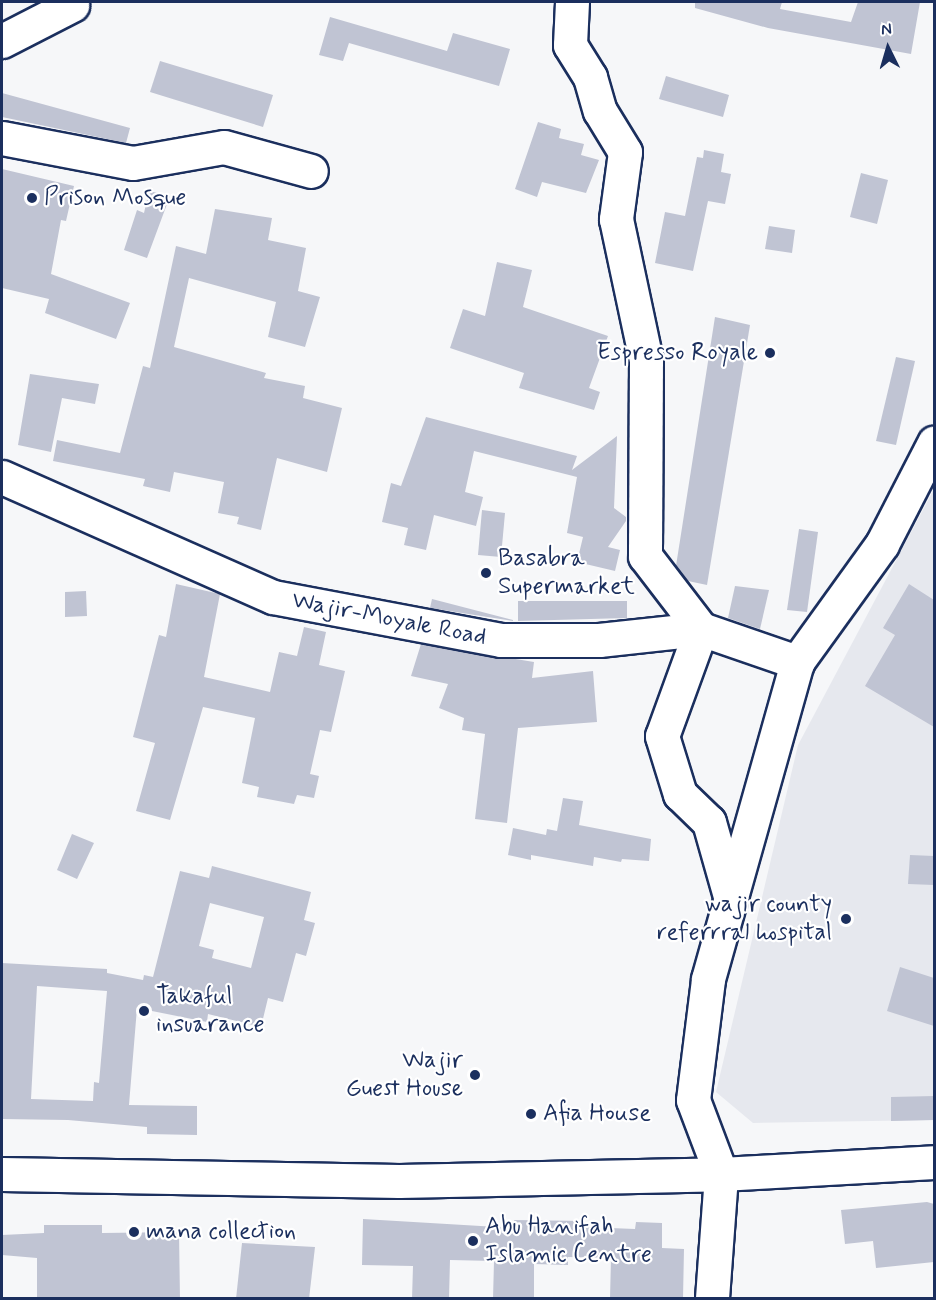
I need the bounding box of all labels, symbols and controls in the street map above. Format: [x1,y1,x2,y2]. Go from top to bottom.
north arrow [858,18,918,78]
text: N [880,19,893,40]
place label: Prison Mosque [44,184,187,212]
marker: Prison Mosque [25,191,39,205]
place label: Espresso Royale [600,339,758,367]
marker: Espresso Royale [763,346,777,360]
place label: Basabra Supermarket [498,545,635,601]
marker: Basabra Supermarket [479,566,493,580]
street label: Wajir-Moyale Road [289,586,489,652]
place label: wajir county referrral hospital [657,891,832,947]
marker: wajir county referrral hospital [837,910,855,928]
place label: Takaful insuarance [156,983,265,1039]
marker: Takaful insuarance [137,1004,151,1018]
place label: Wajir Guest House [346,1047,463,1103]
marker: Wajir Guest House [468,1068,482,1082]
place label: Afia House [543,1100,646,1128]
marker: Afia House [524,1107,538,1121]
place label: Abu Hanifah Islamic Centre [485,1213,647,1269]
place label: mana collection [146,1218,295,1246]
marker: mana collection [127,1225,141,1239]
marker: Abu Hanifah Islamic Centre [466,1234,480,1248]

